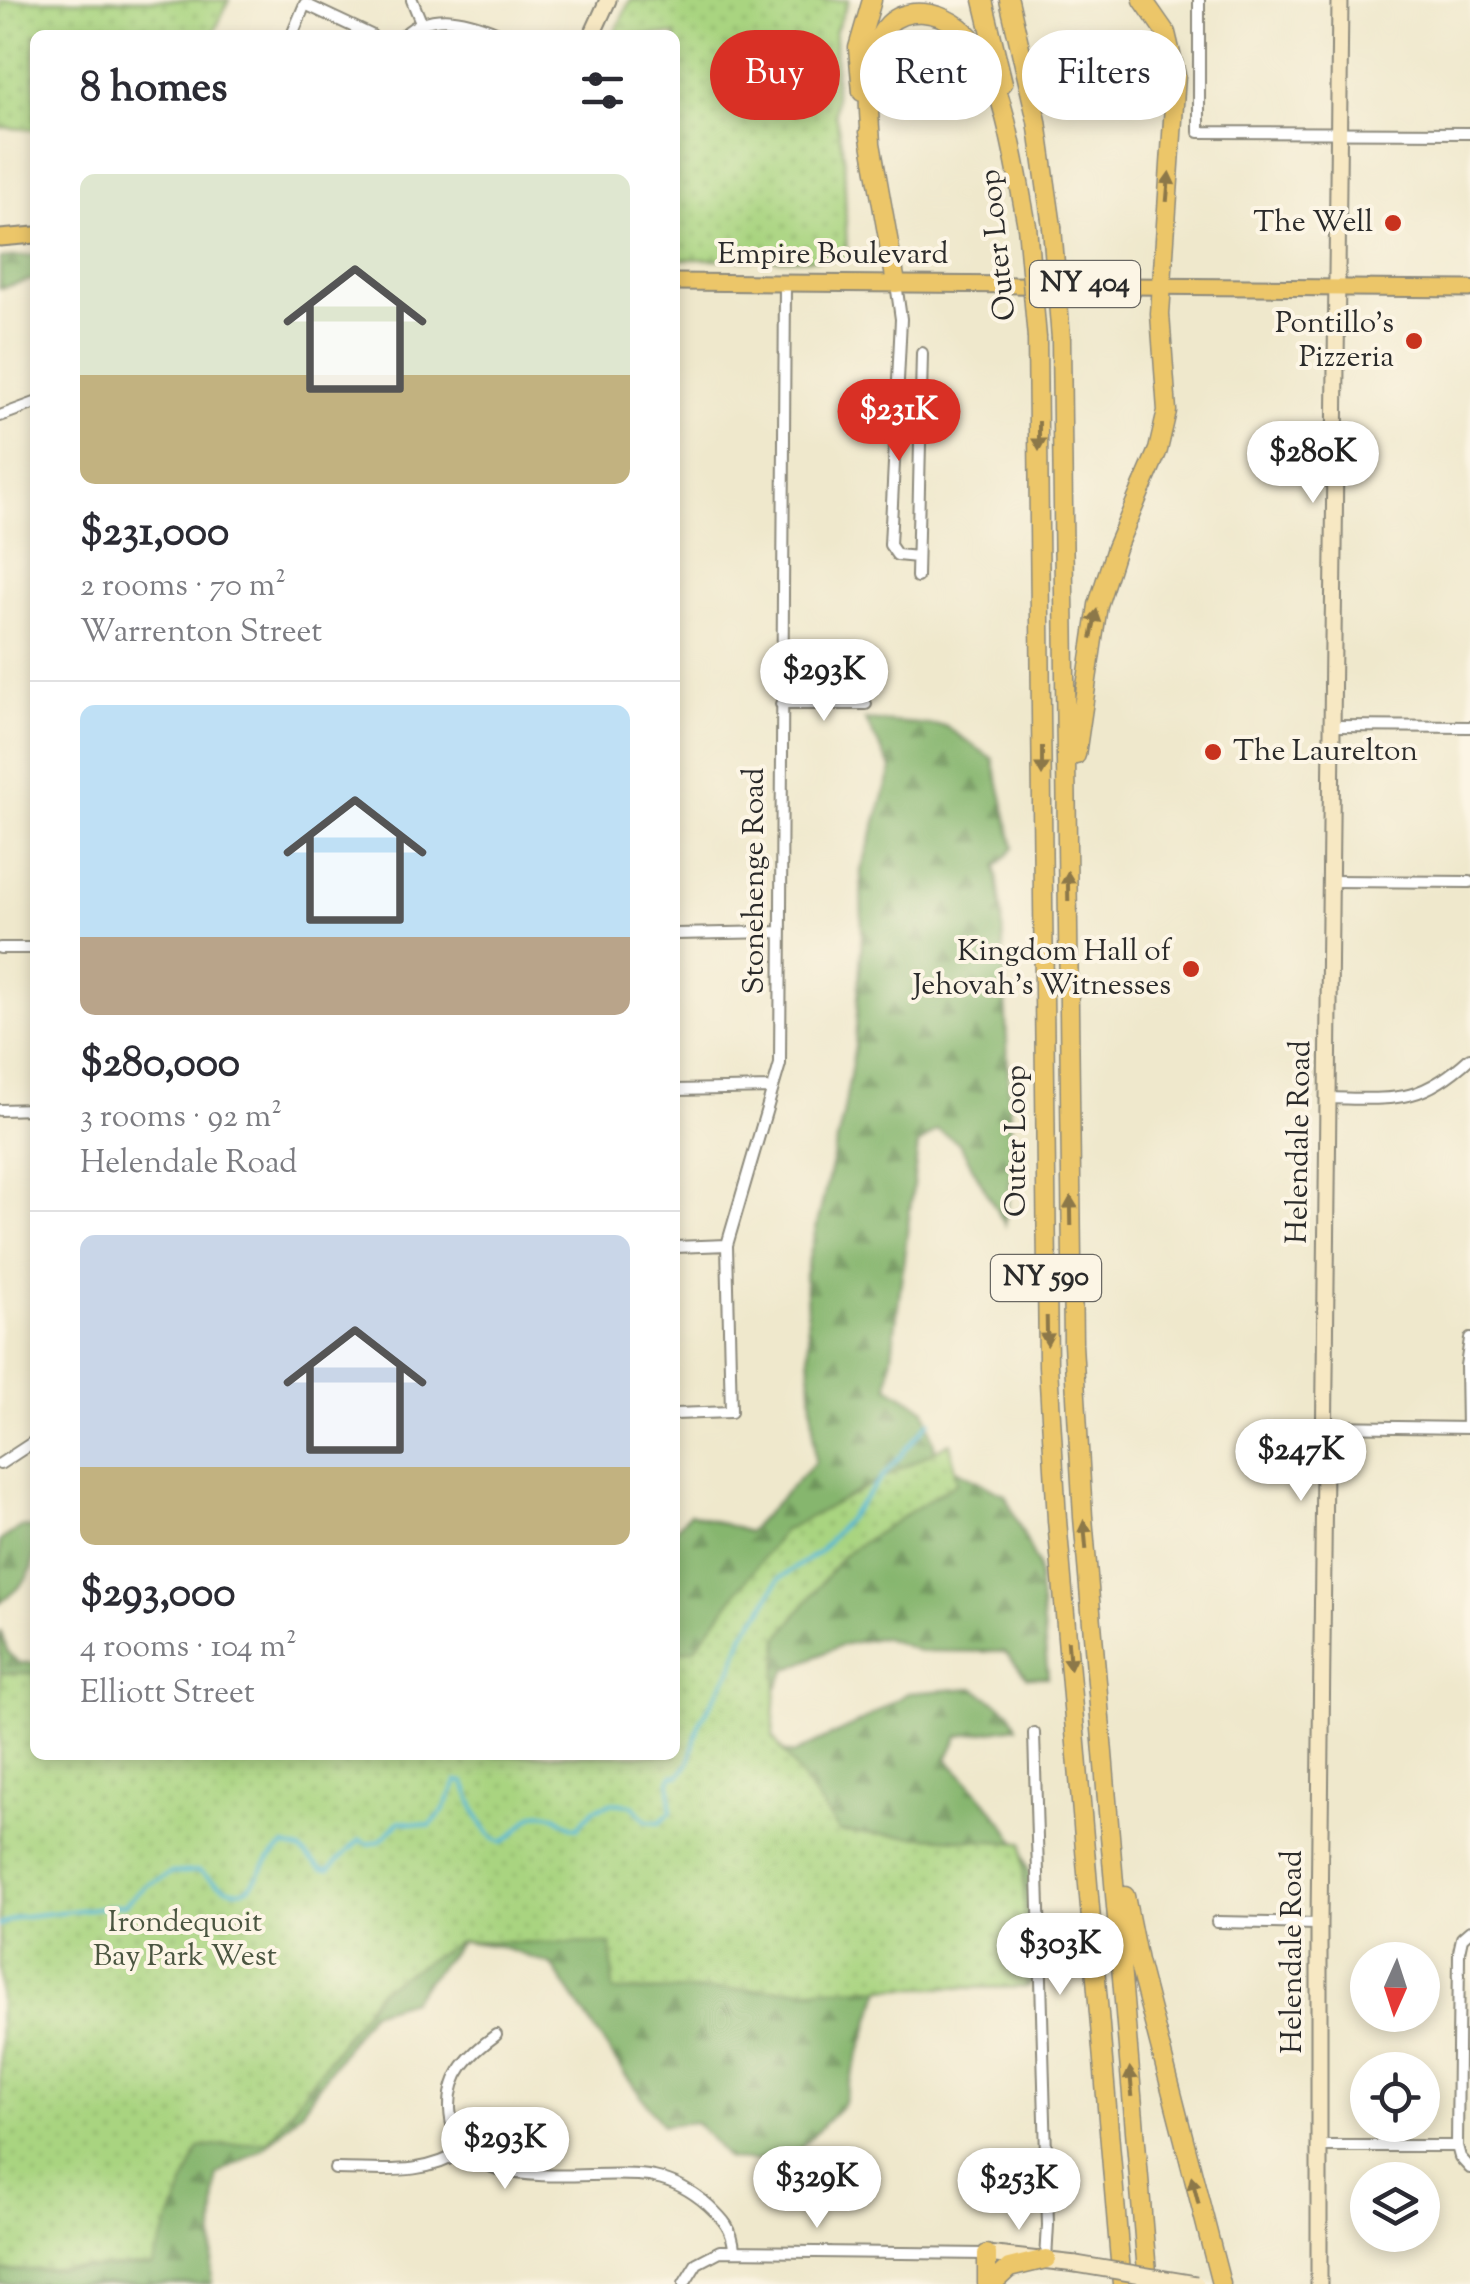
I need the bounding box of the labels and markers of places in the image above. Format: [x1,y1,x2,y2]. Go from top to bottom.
place label: The Well [1253,202,1373,245]
marker: The Well [1382,212,1404,234]
place label: Pontillo's Pizzeria [1275,303,1394,380]
marker: Pontillo's Pizzeria [1403,330,1425,352]
pin: $231K [829,379,969,464]
pin: $280K [1243,421,1383,506]
pin: $293K [754,639,894,724]
place label: The Laurelton [1233,731,1418,774]
marker: The Laurelton [1202,741,1224,763]
place label: Kingdom Hall of Jehovah’s Witnesses [911,931,1173,1008]
marker: Kingdom Hall of Jehovah’s Witnesses [1180,958,1202,980]
pin: $247K [1231,1419,1371,1504]
pin: $303K [990,1913,1130,1998]
pin: $293K [435,2107,575,2192]
pin: $329K [747,2146,887,2231]
pin: $253K [949,2148,1089,2233]

